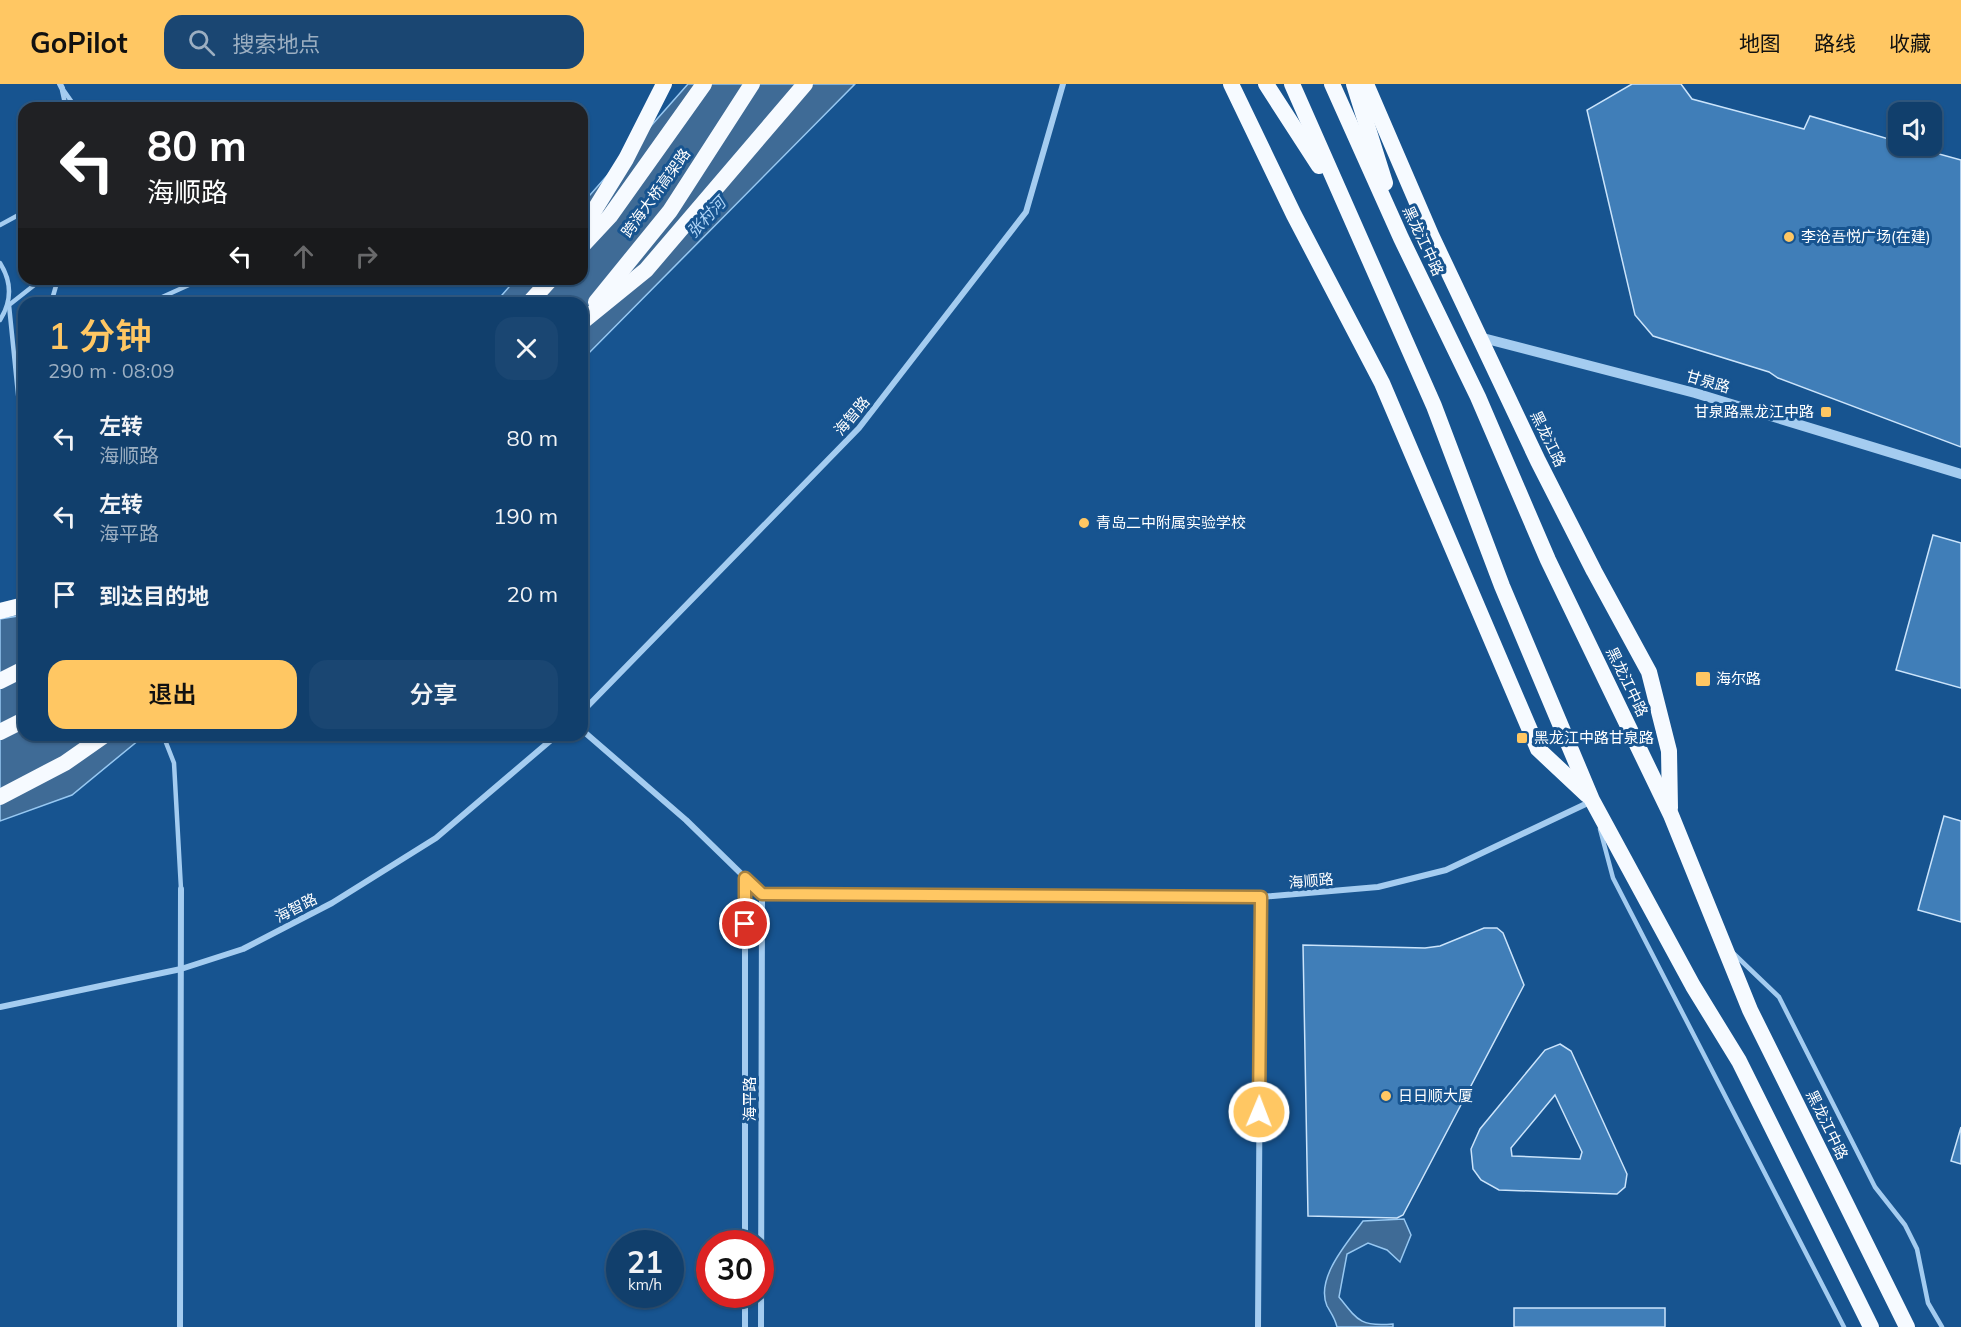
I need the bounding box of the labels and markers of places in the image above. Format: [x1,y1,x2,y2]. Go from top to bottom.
place label: 李沧吾悦广场(在建) [1801,227,1931,246]
marker: 李沧吾悦广场(在建) [1782,230,1796,244]
place label: 甘泉路黑龙江中路 [1694,402,1814,421]
marker: 甘泉路黑龙江中路 [1819,405,1833,419]
place label: 青岛二中附属实验学校 [1096,513,1246,532]
marker: 青岛二中附属实验学校 [1077,516,1091,530]
place label: 海尔路 [1716,669,1761,688]
marker: 海尔路 [1694,670,1712,688]
place label: 黑龙江中路甘泉路 [1534,728,1654,747]
marker: 黑龙江中路甘泉路 [1515,731,1529,745]
pin [719,898,770,949]
place label: 日日顺大厦 [1398,1086,1473,1105]
marker: 日日顺大厦 [1379,1089,1393,1103]

